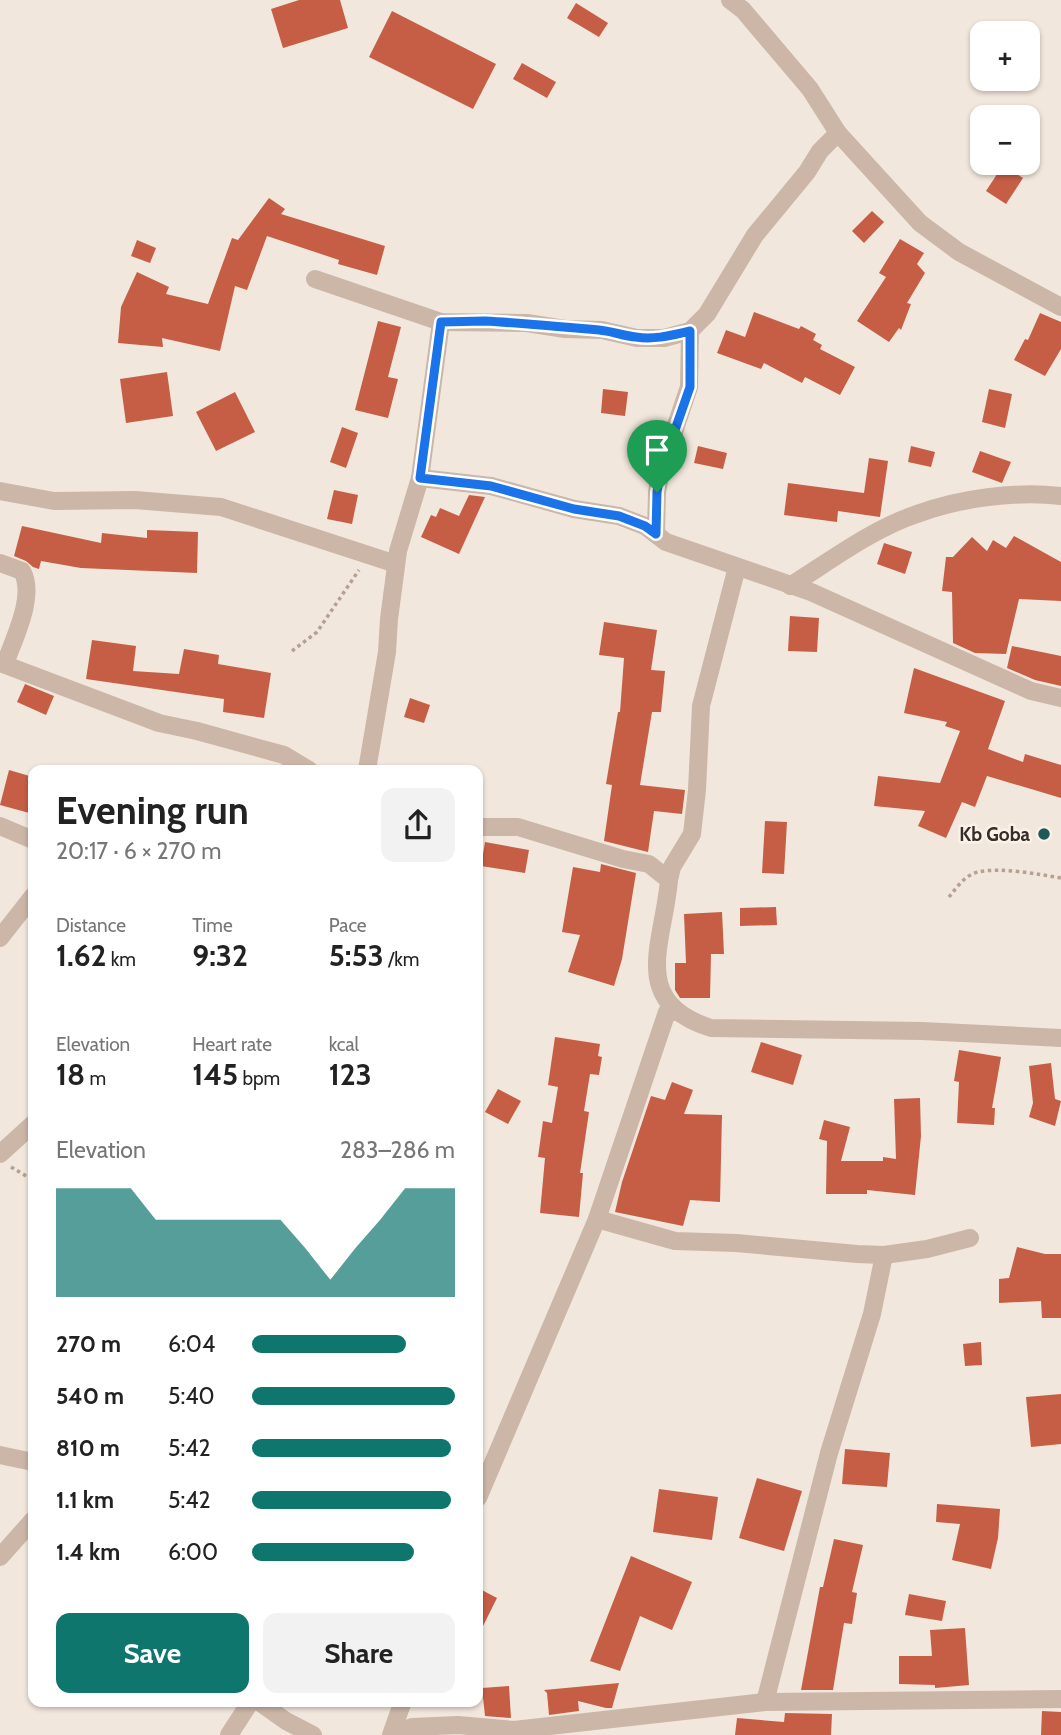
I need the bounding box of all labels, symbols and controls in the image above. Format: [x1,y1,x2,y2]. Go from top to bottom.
map controls [970,21,1040,175]
button: + [970,21,1040,91]
button: − [970,105,1040,175]
pin [627,420,687,492]
icon: arrive [638,431,676,469]
text: Evening run [56,787,249,834]
button: share [381,788,455,862]
place label: Kb Goba [959,823,1031,846]
marker: Kb Goba [1036,826,1052,842]
text: 20:17 · 6 × 270 m [56,837,221,865]
text: Distance [56,914,126,937]
text: Time [192,914,233,937]
text: Pace [329,914,367,937]
text: 1.62 [56,937,106,974]
text: 9:32 [192,937,248,974]
text: 5:53 [329,937,384,974]
text: km [106,948,136,971]
text: /km [384,948,419,971]
text: Elevation [56,1033,130,1056]
text: Heart rate [192,1033,272,1056]
text: kcal [329,1033,359,1056]
text: 18 [56,1056,85,1093]
text: 145 [192,1056,238,1093]
text: 123 [329,1056,372,1093]
text: m [85,1067,106,1090]
text: bpm [238,1067,280,1090]
text: Elevation [56,1136,146,1164]
text: 283–286 m [340,1136,455,1164]
text: 270 m [56,1330,121,1358]
text: 6:04 [168,1330,215,1358]
text: 540 m [56,1382,124,1410]
text: 5:40 [168,1382,215,1410]
text: 810 m [56,1434,120,1462]
text: 5:42 [168,1434,211,1462]
text: 1.1 km [56,1486,114,1514]
text: 5:42 [168,1486,211,1514]
text: 1.4 km [56,1538,120,1566]
text: 6:00 [168,1538,218,1566]
button: Save [56,1613,249,1693]
button: Share [263,1613,455,1693]

